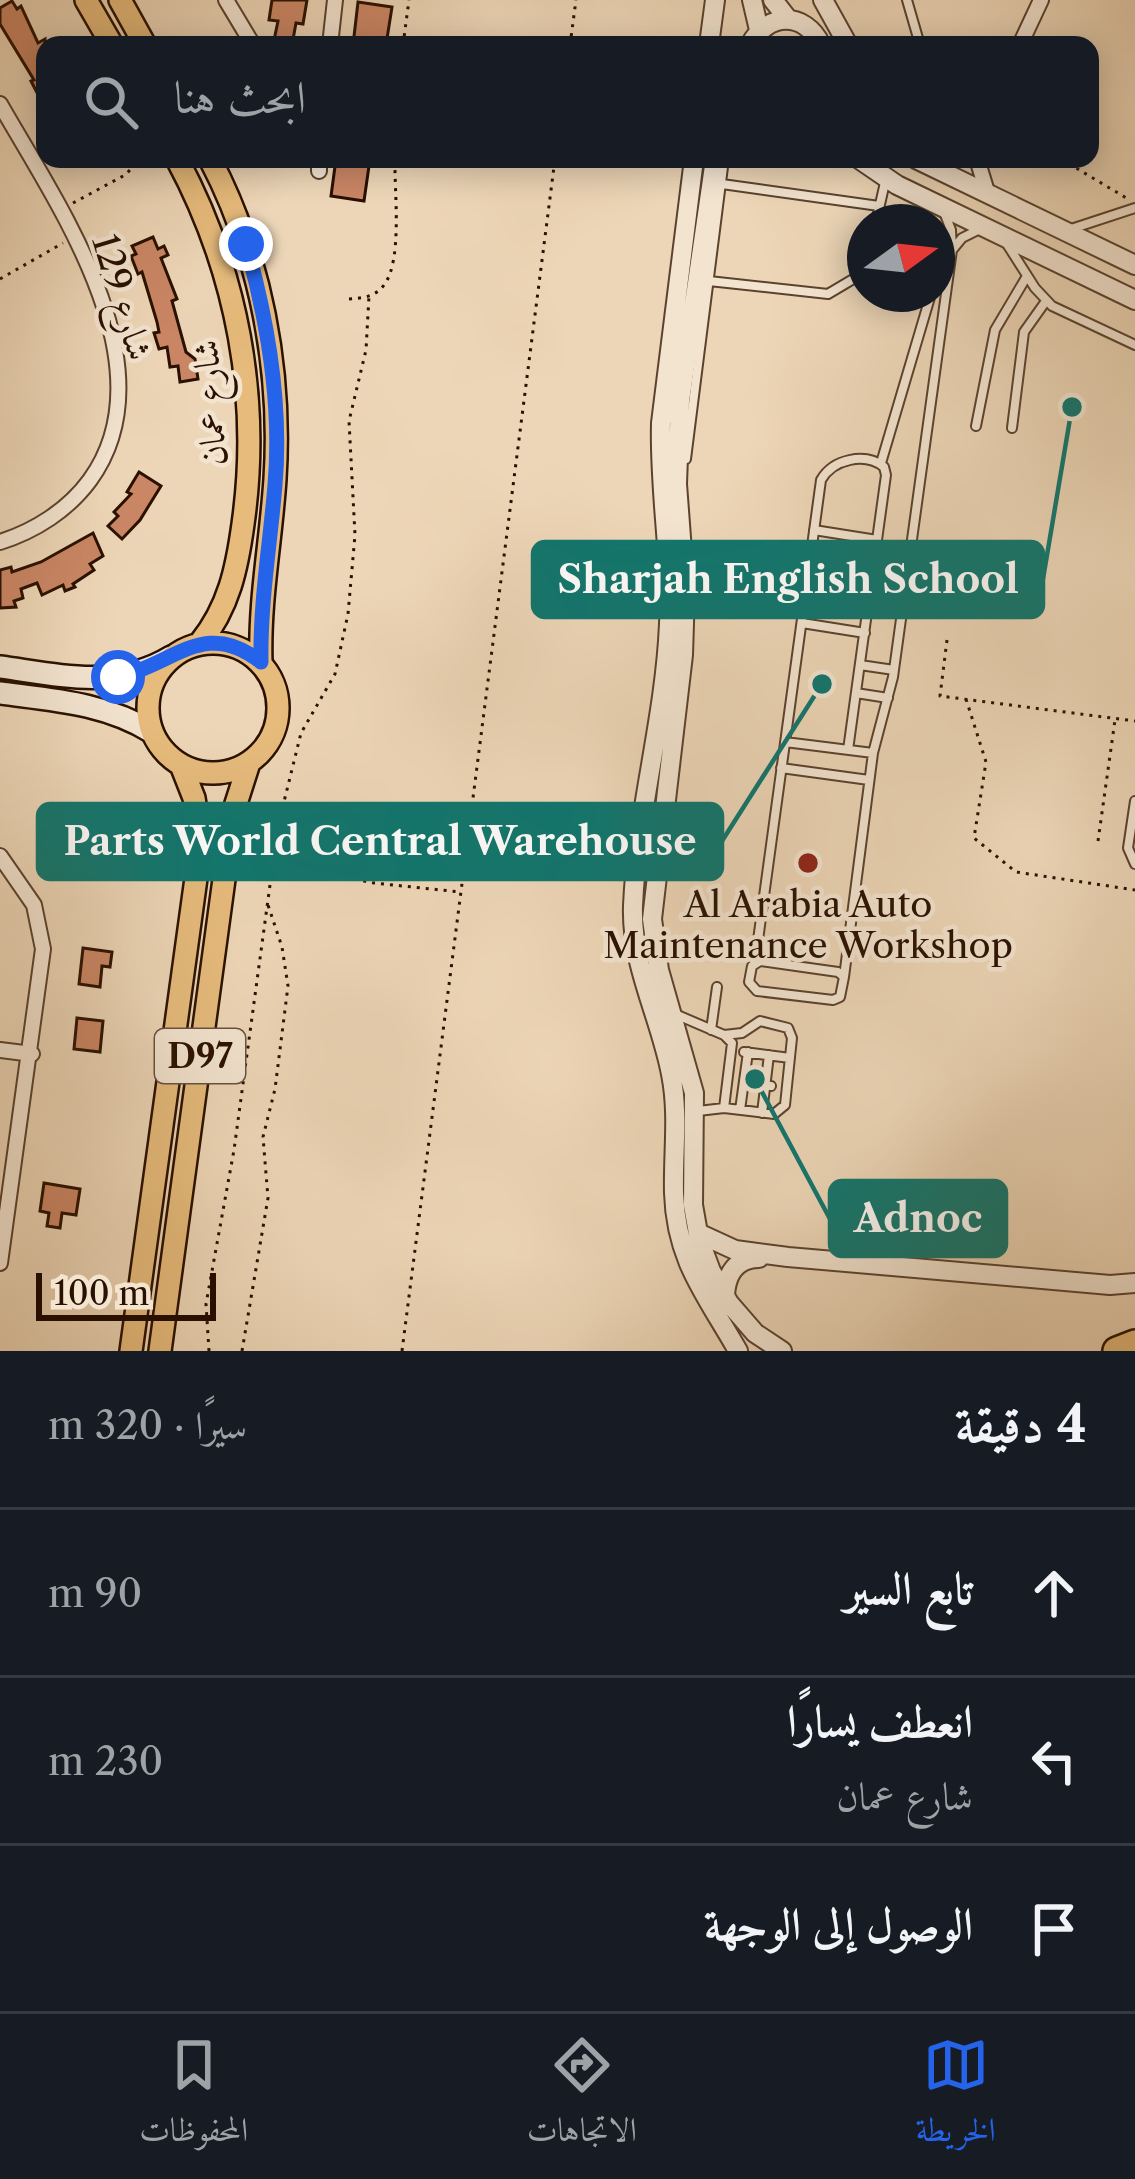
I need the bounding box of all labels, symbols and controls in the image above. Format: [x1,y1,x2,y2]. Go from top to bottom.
search box [36,36,1099,168]
icon: search [78,69,144,135]
text: ابحث هنا [174,69,306,125]
north arrow [847,204,955,312]
route end [219,217,273,271]
street label: شارع 129 [74,229,163,368]
street label: شارع عمان [183,338,244,468]
callout: Sharjah English School [533,542,1043,617]
text: Sharjah English School [557,555,1019,603]
route start [91,650,145,704]
callout: Parts World Central Warehouse [38,804,722,879]
text: Parts World Central Warehouse [63,817,697,865]
marker: Al Arabia Auto Maintenance Workshop [795,850,821,876]
place label: Al Arabia Auto Maintenance Workshop [603,882,1013,967]
road number: D97 [155,1029,245,1083]
callout: Adnoc [830,1181,1006,1256]
text: Adnoc [853,1194,982,1242]
scale bar [36,1267,216,1320]
text: 100 m [54,1273,149,1314]
text: 4 دقيقة [955,1393,1087,1455]
text: سيرًا · 320 m [48,1401,247,1449]
text: تابع السير [844,1560,973,1616]
icon: ahead [1021,1560,1087,1626]
text: 90 m [48,1569,142,1617]
text: انعطف يسارًا [787,1693,973,1749]
icon: left [1021,1728,1087,1794]
text: 230 m [48,1737,163,1785]
text: شارع عمان [836,1772,973,1820]
text: الوصول إلى الوجهة [704,1896,973,1952]
icon: arrive [1021,1896,1087,1962]
tab: المحفوظات [139,2032,248,2162]
tab: الاتجاهات [527,2032,637,2162]
tab: الخريطة [915,2032,996,2162]

